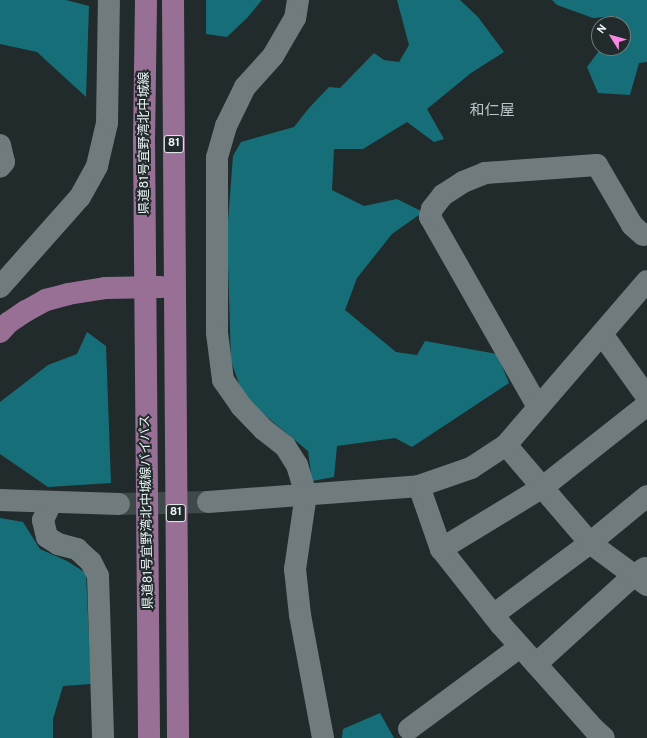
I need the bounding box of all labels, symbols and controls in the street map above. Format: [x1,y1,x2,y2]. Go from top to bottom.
north arrow [591,16,631,56]
text: N [594,22,610,37]
street label: 県道81号宜野湾北中城線 [137,72,153,214]
district label: 和仁屋 [470,103,514,121]
road number: 81 [163,134,185,154]
street label: 県道81号宜野湾北中城線バイパス [139,414,157,610]
road number: 81 [165,503,187,523]

